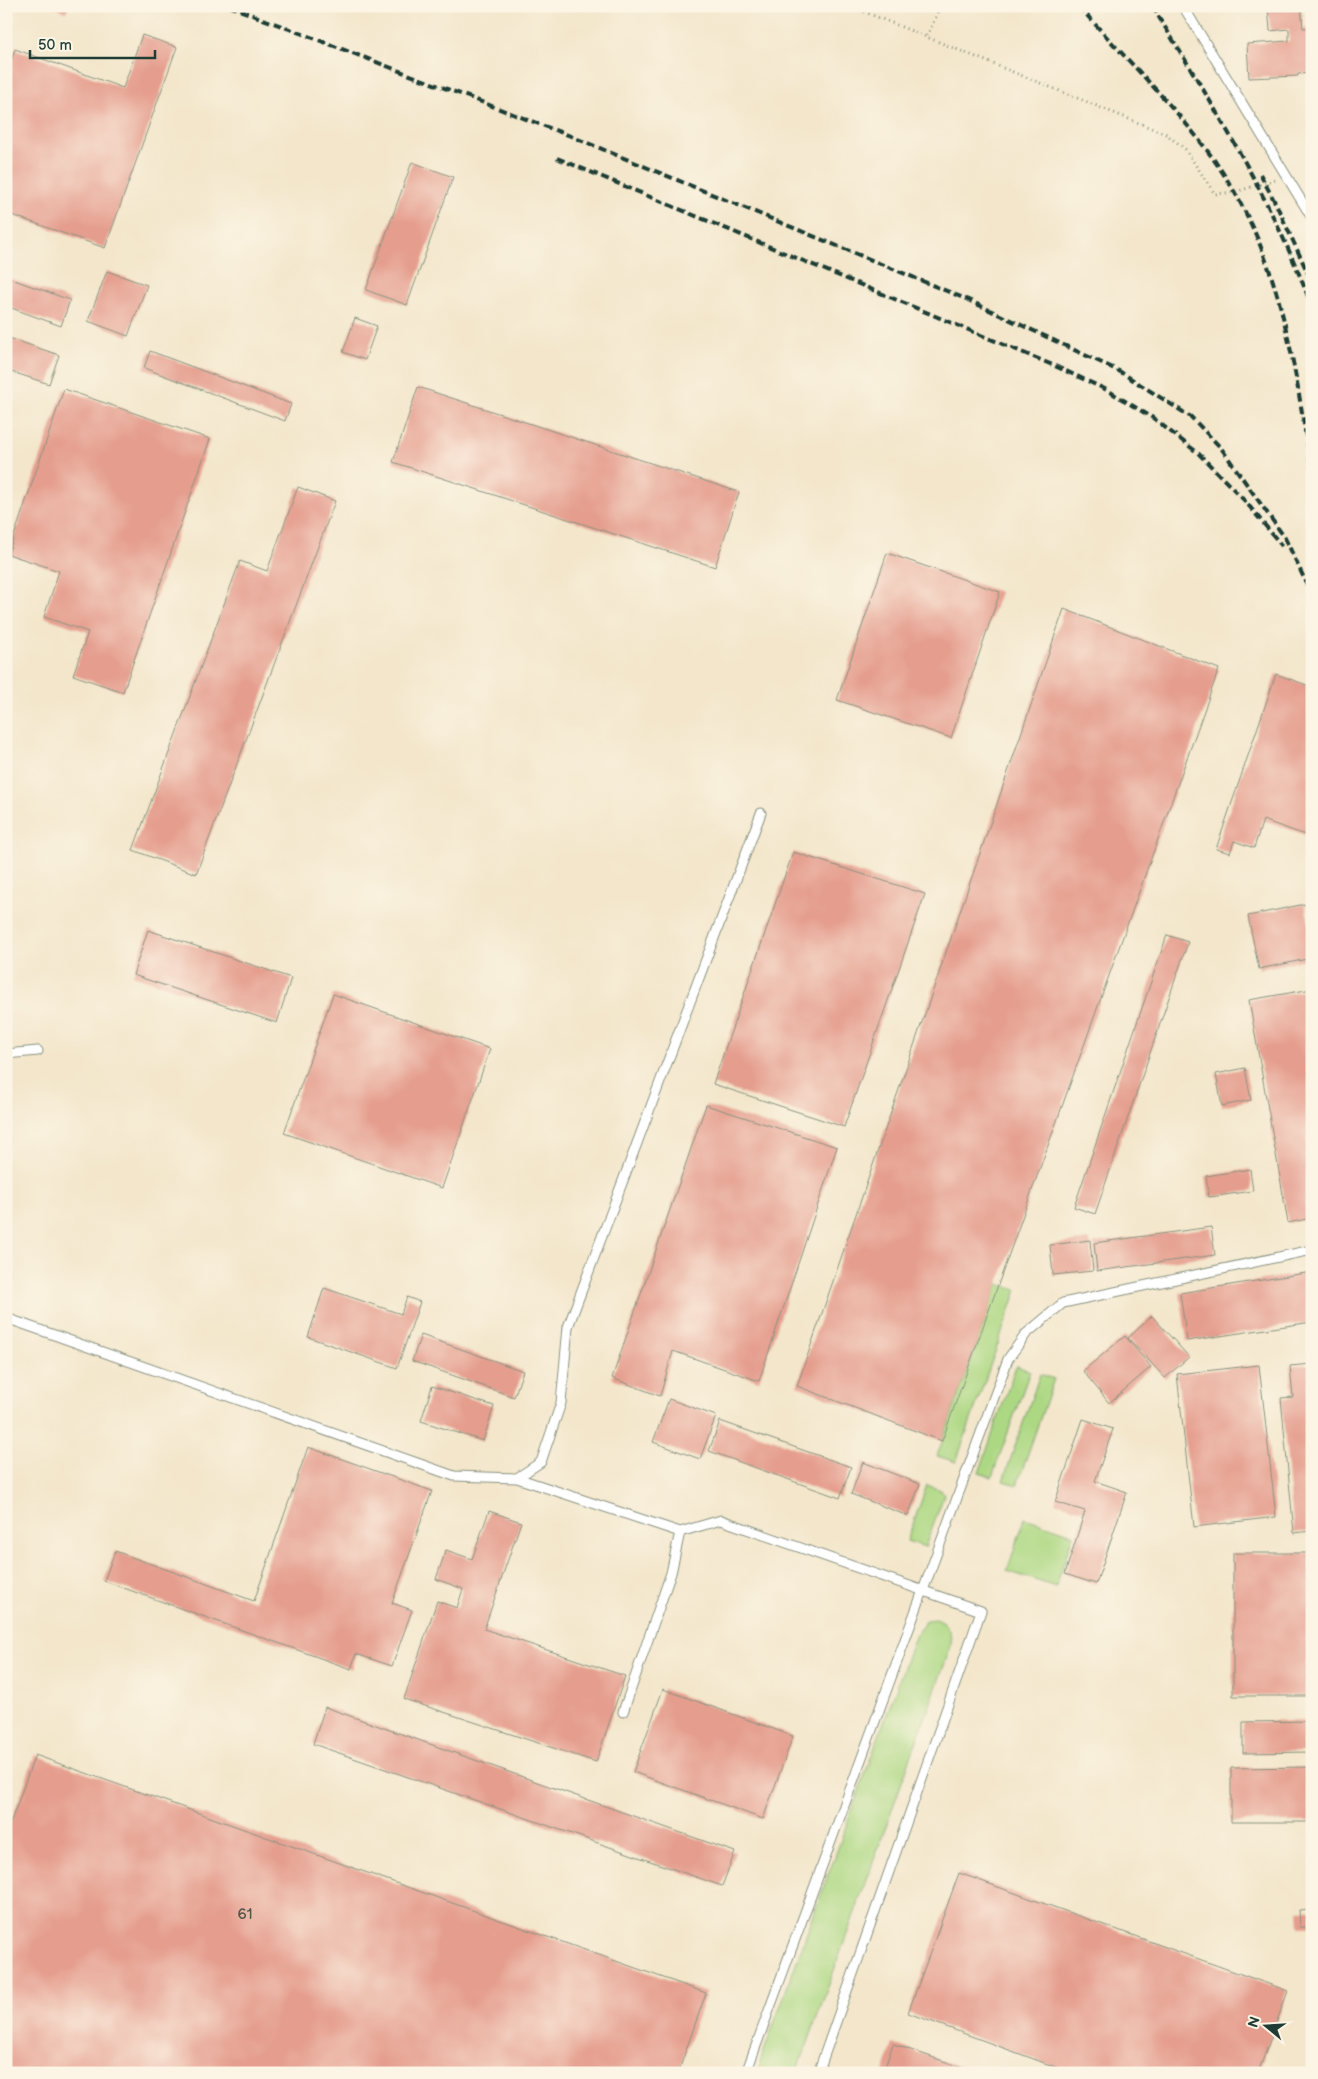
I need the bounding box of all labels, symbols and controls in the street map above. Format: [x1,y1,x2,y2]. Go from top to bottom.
scale bar [30,28,155,60]
text: 50 m [38,36,72,55]
house number: 61 [238,1905,252,1924]
north arrow [1240,2002,1290,2052]
text: N [1244,2015,1264,2030]

